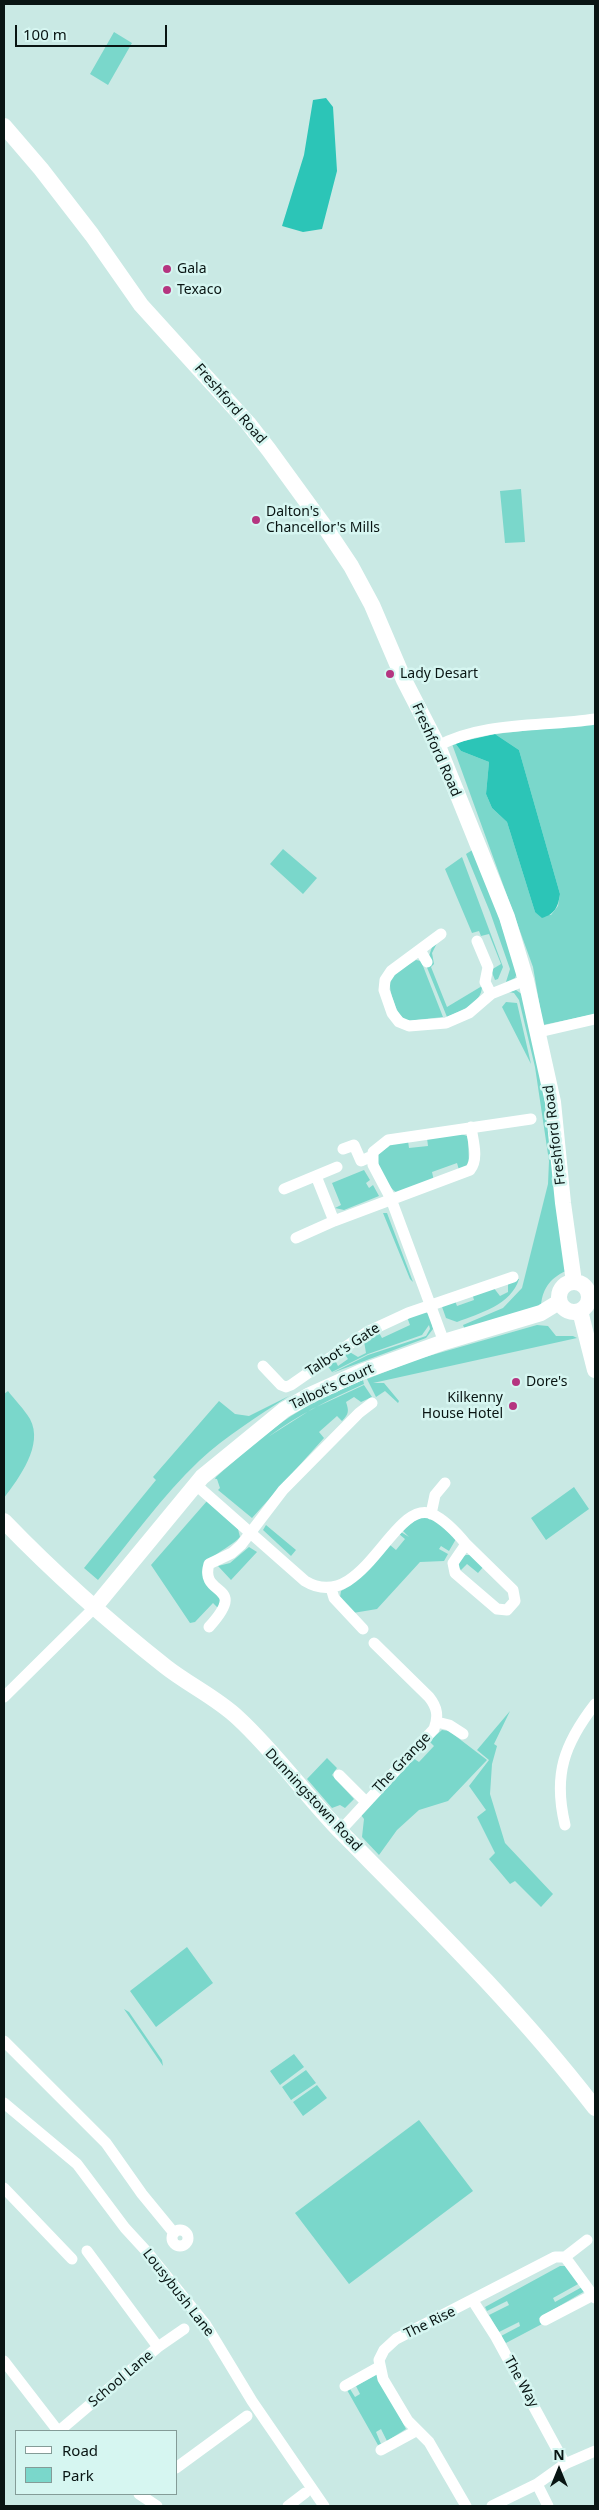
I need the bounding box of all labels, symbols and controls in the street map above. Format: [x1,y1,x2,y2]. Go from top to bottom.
scale bar [18,15,170,47]
text: 100 m [23,24,67,44]
place label: Gala [177,261,207,277]
marker: Gala [161,263,173,275]
place label: Texaco [177,282,222,298]
marker: Texaco [161,284,173,296]
street label: Freshford Road [191,360,269,448]
place label: Dalton's Chancellor's Mills [266,504,380,536]
marker: Dalton's Chancellor's Mills [250,514,262,526]
place label: Lady Desart [400,666,478,682]
marker: Lady Desart [384,668,396,680]
street label: Freshford Road [408,701,464,799]
street label: Freshford Road [541,1084,569,1186]
street label: Talbot's Gate [303,1320,383,1380]
street label: Talbot's Court [287,1360,377,1414]
place label: Dore's [526,1374,567,1390]
marker: Dore's [510,1376,522,1388]
place label: Kilkenny House Hotel [422,1390,503,1422]
marker: Kilkenny House Hotel [507,1400,519,1412]
street label: The Grange [370,1729,434,1797]
street label: Dunningstown Road [261,1745,365,1855]
street label: Lousybush Lane [139,2246,217,2340]
street label: The Rise [402,2303,458,2343]
street label: School Lane [85,2347,157,2411]
street label: The Way [500,2354,542,2410]
legend [15,2430,178,2495]
text: Road [62,2440,98,2460]
north arrow [534,2445,584,2495]
text: N [553,2445,565,2464]
text: Park [62,2465,94,2485]

